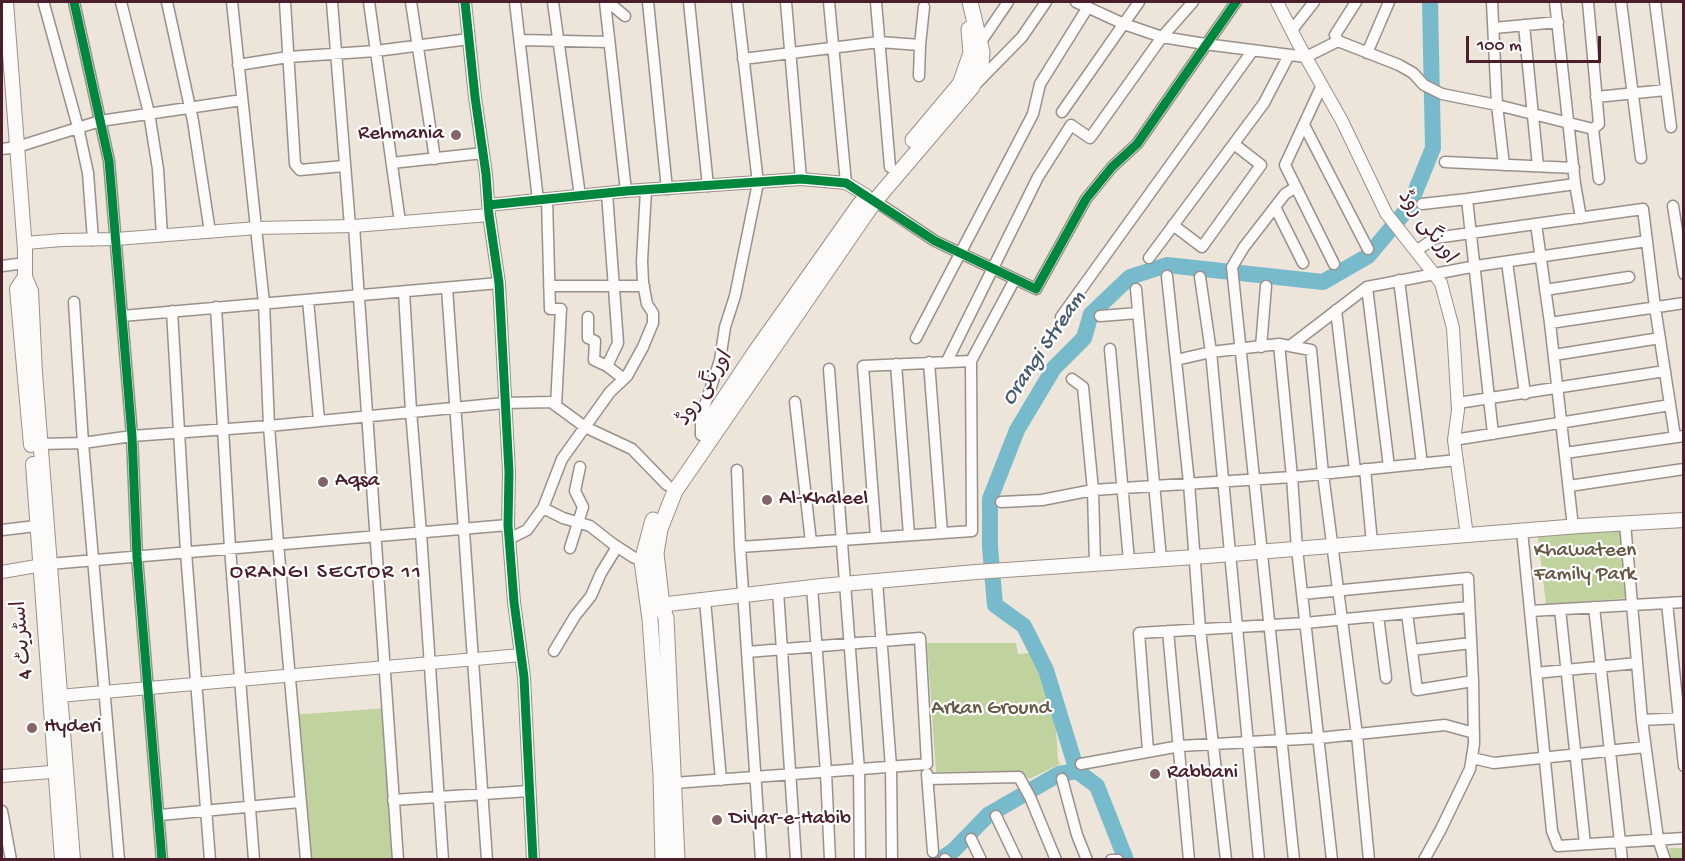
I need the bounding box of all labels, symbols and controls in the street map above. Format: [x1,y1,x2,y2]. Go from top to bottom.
scale bar [1469,24,1604,62]
text: 100 m [1477,36,1522,57]
place label: Rehmania [358,122,444,148]
marker: Rehmania [449,128,463,142]
street label: اورنگی روڈ [1391,186,1461,270]
water label: Orangi Stream [997,287,1093,411]
street label: اورنگی روڈ [672,346,740,432]
place label: Aqsa [335,469,379,495]
marker: Aqsa [316,475,330,489]
place label: Al-Khaleel [779,487,868,513]
marker: Al-Khaleel [760,493,774,507]
park label: Khawateen Family Park [1534,539,1636,589]
district label: ORANGI SECTOR 11 [230,561,422,587]
street label: اسٹریٹ 4 [8,600,40,680]
park label: Arkan Ground [931,697,1051,723]
place label: Hyderi [44,715,101,741]
marker: Hyderi [25,721,39,735]
place label: Rabbani [1167,761,1238,787]
marker: Rabbani [1148,767,1162,781]
place label: Diyar-e-Habib [729,807,851,833]
marker: Diyar-e-Habib [710,813,724,827]

